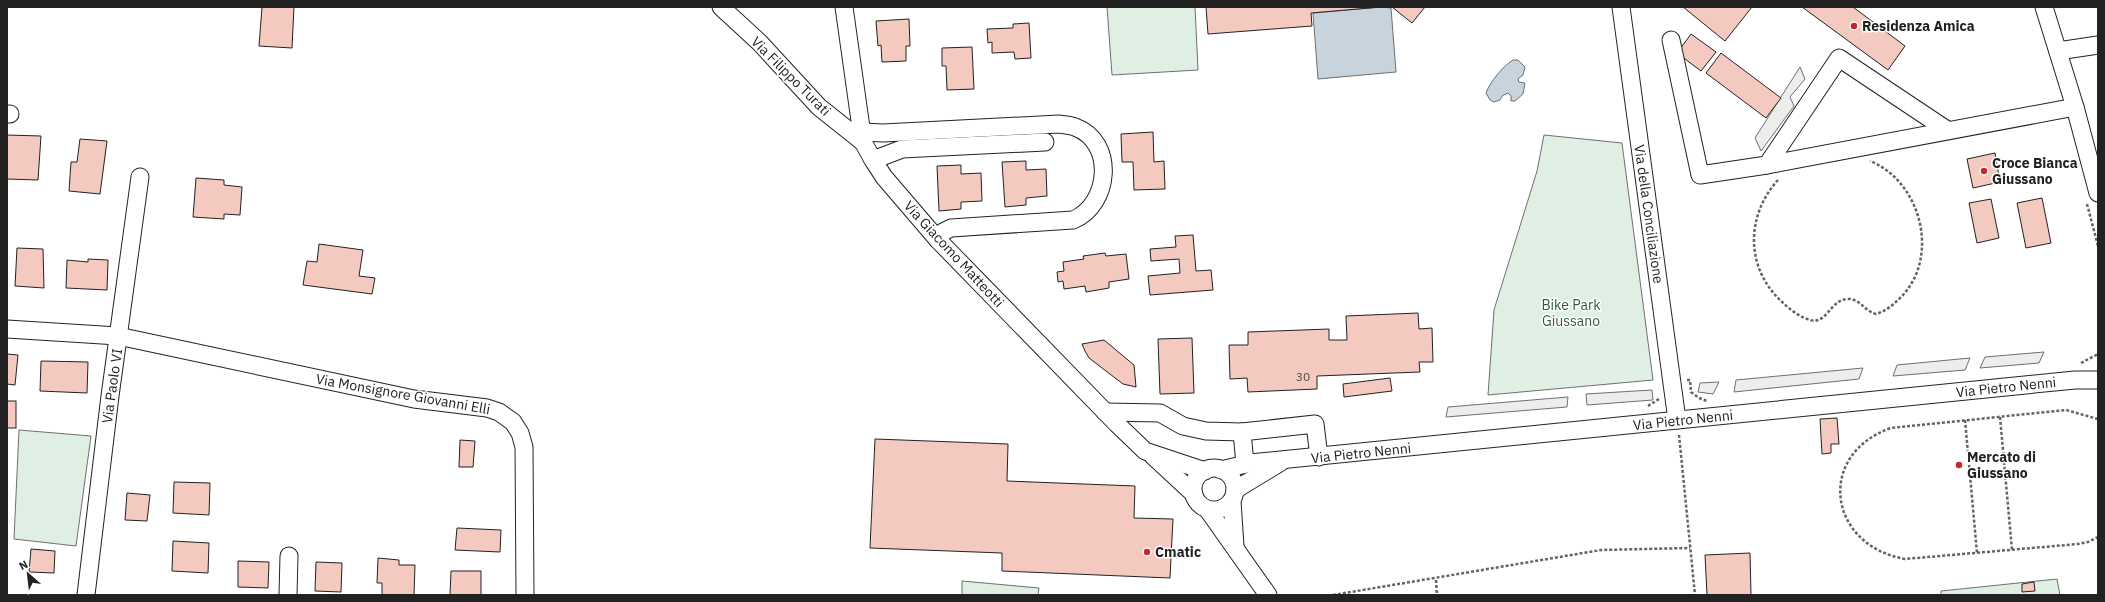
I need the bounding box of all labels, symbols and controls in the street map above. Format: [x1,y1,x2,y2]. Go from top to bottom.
place label: Residenza Amica [1862,17,1975,35]
marker: Residenza Amica [1849,21,1859,31]
street label: Via Filippo Turati [747,32,835,120]
street label: Via della Conciliazione [1630,143,1668,285]
place label: Croce Bianca Giussano [1992,154,2078,188]
marker: Croce Bianca Giussano [1979,166,1989,176]
street label: Via Giacomo Matteotti [900,197,1008,311]
park label: Bike Park Giussano [1541,296,1601,330]
street label: Via Paolo VI [98,347,126,425]
house number: 30 [1296,369,1310,384]
street label: Via Monsignore Giovanni Elli [314,370,492,418]
street label: Via Pietro Nenni [1955,373,2057,401]
street label: Via Pietro Nenni [1632,406,1734,434]
street label: Via Pietro Nenni [1310,439,1412,467]
place label: Mercato di Giussano [1967,448,2036,482]
marker: Mercato di Giussano [1954,460,1964,470]
place label: Cmatic [1155,543,1201,561]
marker: Cmatic [1142,547,1152,557]
north arrow [8,554,48,594]
text: N [17,557,30,573]

